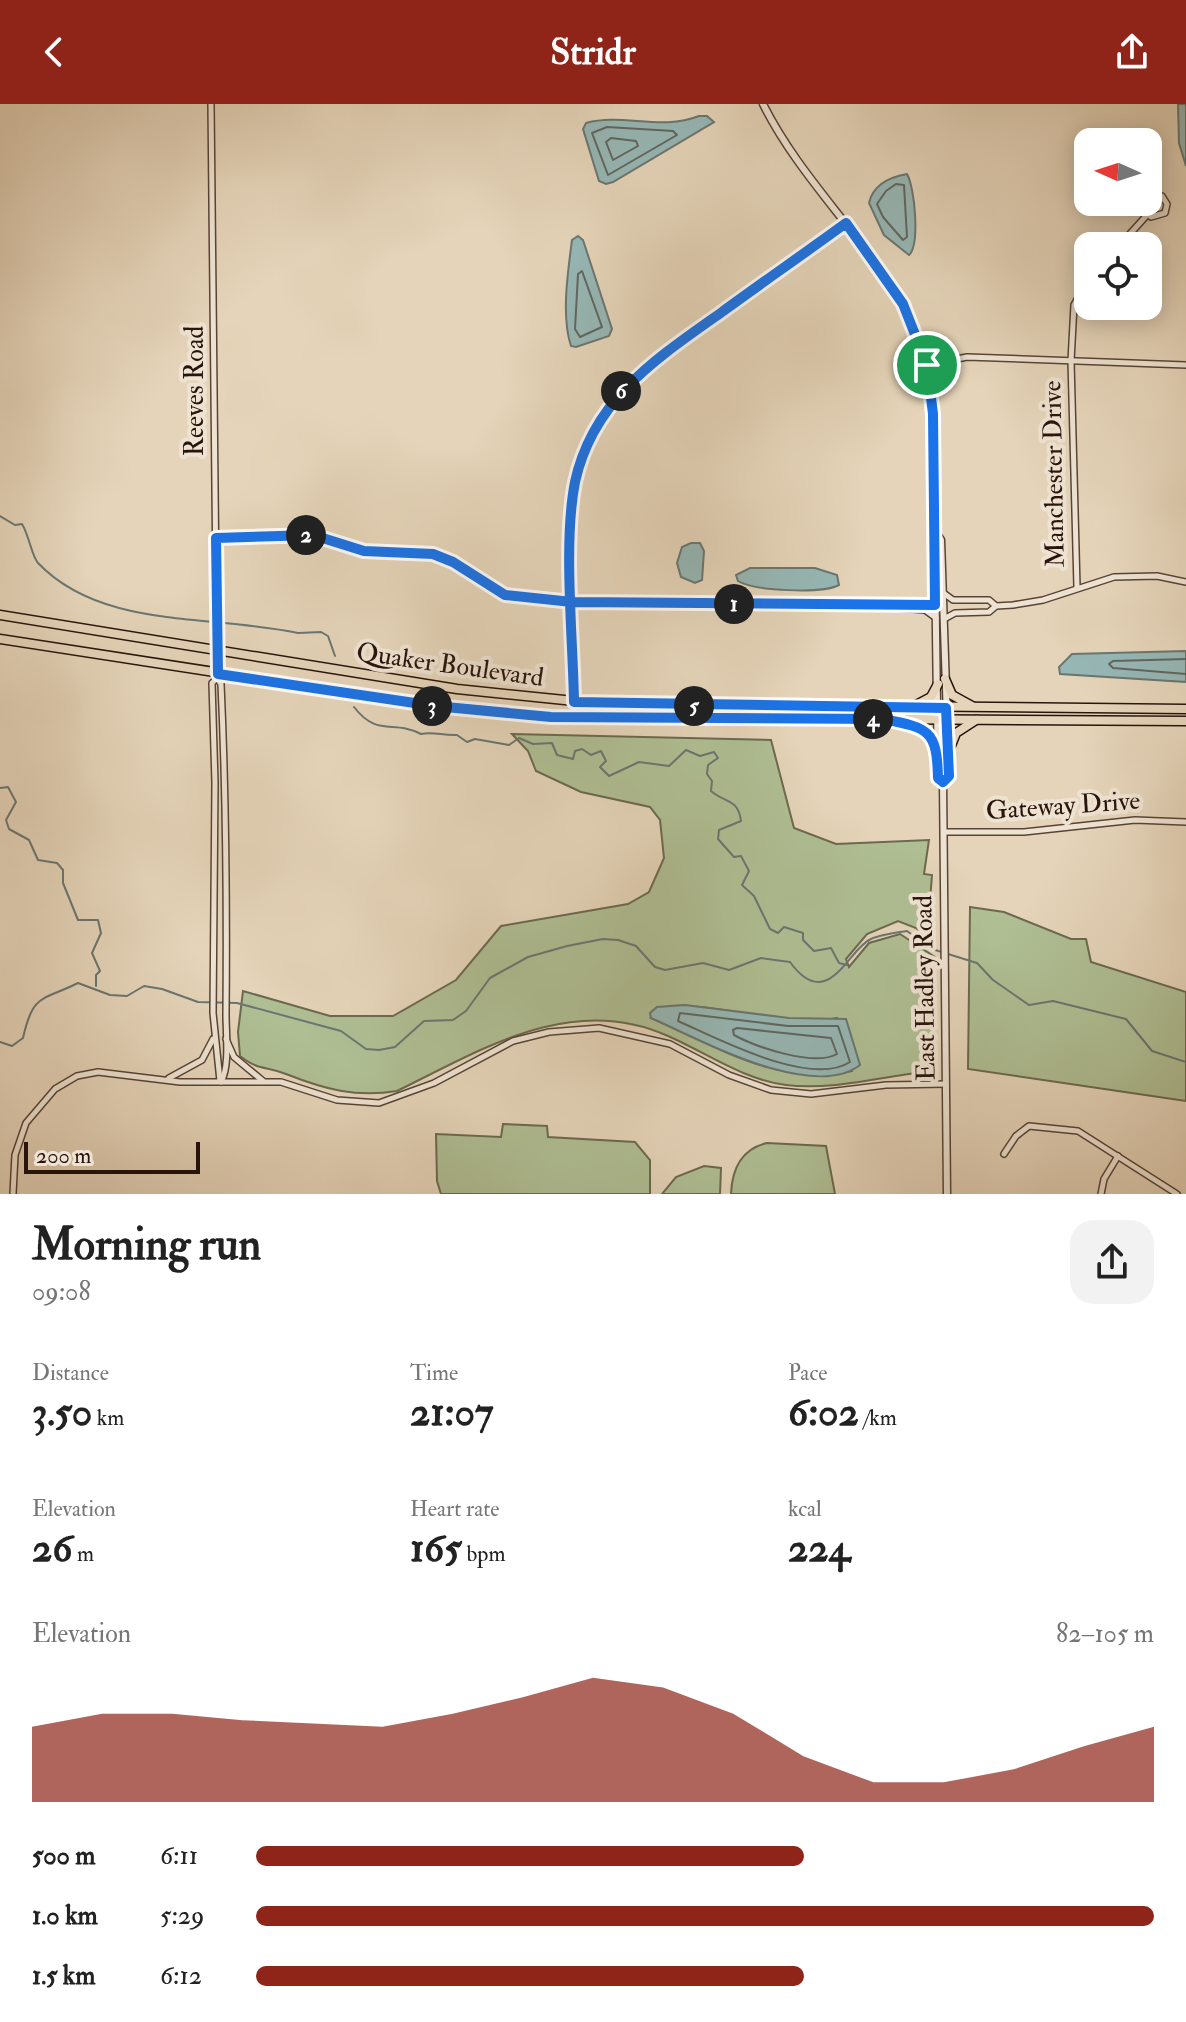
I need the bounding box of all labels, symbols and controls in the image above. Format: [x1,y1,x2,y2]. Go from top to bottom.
icon: back [32,30,76,74]
text: Stridr [550,30,636,75]
icon: share [1110,30,1154,74]
north arrow [1074,128,1162,216]
map controls [1074,128,1162,320]
button: locate [1074,232,1162,320]
street label: Reeves Road [179,325,211,456]
pin [893,331,961,399]
icon: arrive [905,343,949,387]
pin: 6 [601,371,641,411]
text: 6 [615,377,627,405]
street label: Manchester Drive [1036,380,1072,568]
pin: 2 [286,515,326,555]
text: 2 [300,521,312,549]
pin: 1 [714,584,754,624]
text: 1 [730,590,738,618]
street label: Quaker Boulevard [354,636,546,694]
pin: 3 [412,686,452,726]
pin: 5 [674,686,714,726]
text: 3 [428,692,436,720]
text: 5 [689,692,699,720]
pin: 4 [853,699,893,739]
text: 4 [867,705,879,733]
street label: Gateway Drive [985,785,1141,827]
street label: East Hadley Road [907,895,943,1081]
scale bar [24,1138,200,1174]
text: 200 m [36,1142,91,1170]
text: Morning run [32,1218,261,1273]
button: share [1070,1220,1154,1304]
text: 09:08 [32,1276,91,1308]
text: Distance [32,1359,109,1387]
text: Time [410,1359,458,1387]
text: Pace [788,1359,827,1387]
text: 3.50 [32,1387,92,1438]
text: 21:07 [410,1387,493,1438]
text: 6:02 [788,1387,859,1438]
text: km [92,1404,124,1432]
text: /km [859,1404,897,1432]
text: Elevation [32,1495,116,1523]
text: Heart rate [410,1495,500,1523]
text: kcal [788,1495,822,1523]
text: 26 [32,1523,72,1574]
text: 165 [410,1523,462,1574]
text: 224 [788,1523,850,1574]
text: m [72,1540,94,1568]
text: bpm [462,1540,505,1568]
text: Elevation [32,1618,131,1650]
text: 82–105 m [1056,1618,1154,1650]
text: 500 m [32,1840,96,1872]
text: 6:11 [160,1840,198,1872]
text: 1.0 km [32,1900,98,1932]
text: 5:29 [160,1900,204,1932]
text: 1.5 km [32,1960,95,1992]
text: 6:12 [160,1960,202,1992]

